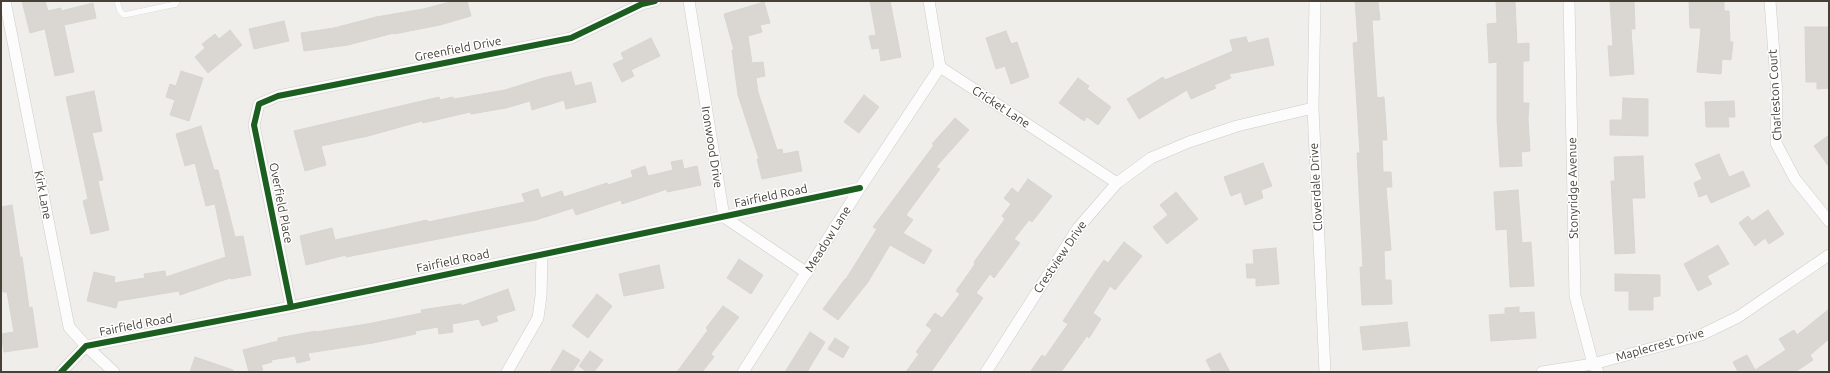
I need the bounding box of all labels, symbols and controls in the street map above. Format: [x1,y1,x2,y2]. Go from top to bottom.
street label: Greenfield Drive [413,34,503,64]
street label: Charleston Court [1765,49,1785,141]
street label: Cricket Lane [969,83,1033,131]
street label: Ironwood Drive [698,105,726,189]
street label: Stonyridge Avenue [1565,137,1581,239]
street label: Cloverdale Drive [1306,142,1326,232]
street label: Overfield Place [266,161,296,245]
street label: Kirk Lane [31,169,55,221]
street label: Fairfield Road [733,181,809,211]
street label: Meadow Lane [802,203,854,275]
street label: Crestview Drive [1030,218,1090,296]
street label: Fairfield Road [415,246,491,276]
street label: Fairfield Road [98,311,174,339]
street label: Maplecrest Drive [1614,326,1706,364]

